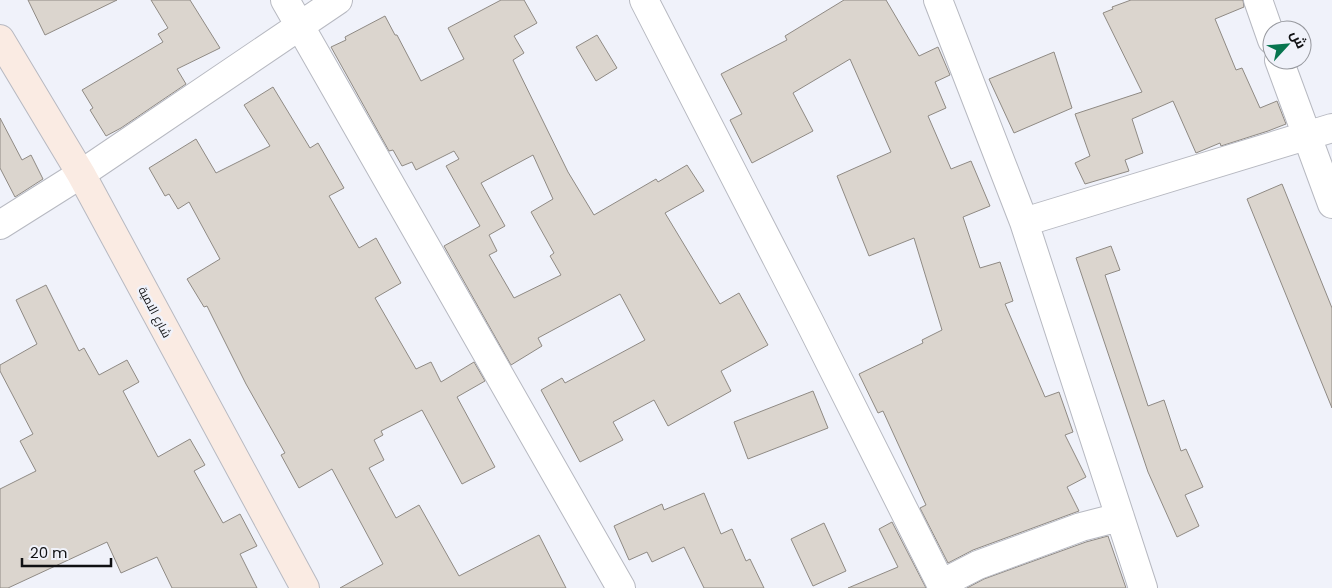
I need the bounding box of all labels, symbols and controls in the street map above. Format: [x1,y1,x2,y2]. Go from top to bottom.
north arrow [1262,20,1312,70]
text: ش [1286,27,1312,52]
street label: شارع الامية [134,283,176,341]
scale bar [22,536,111,568]
text: 20 m [30,542,68,563]

